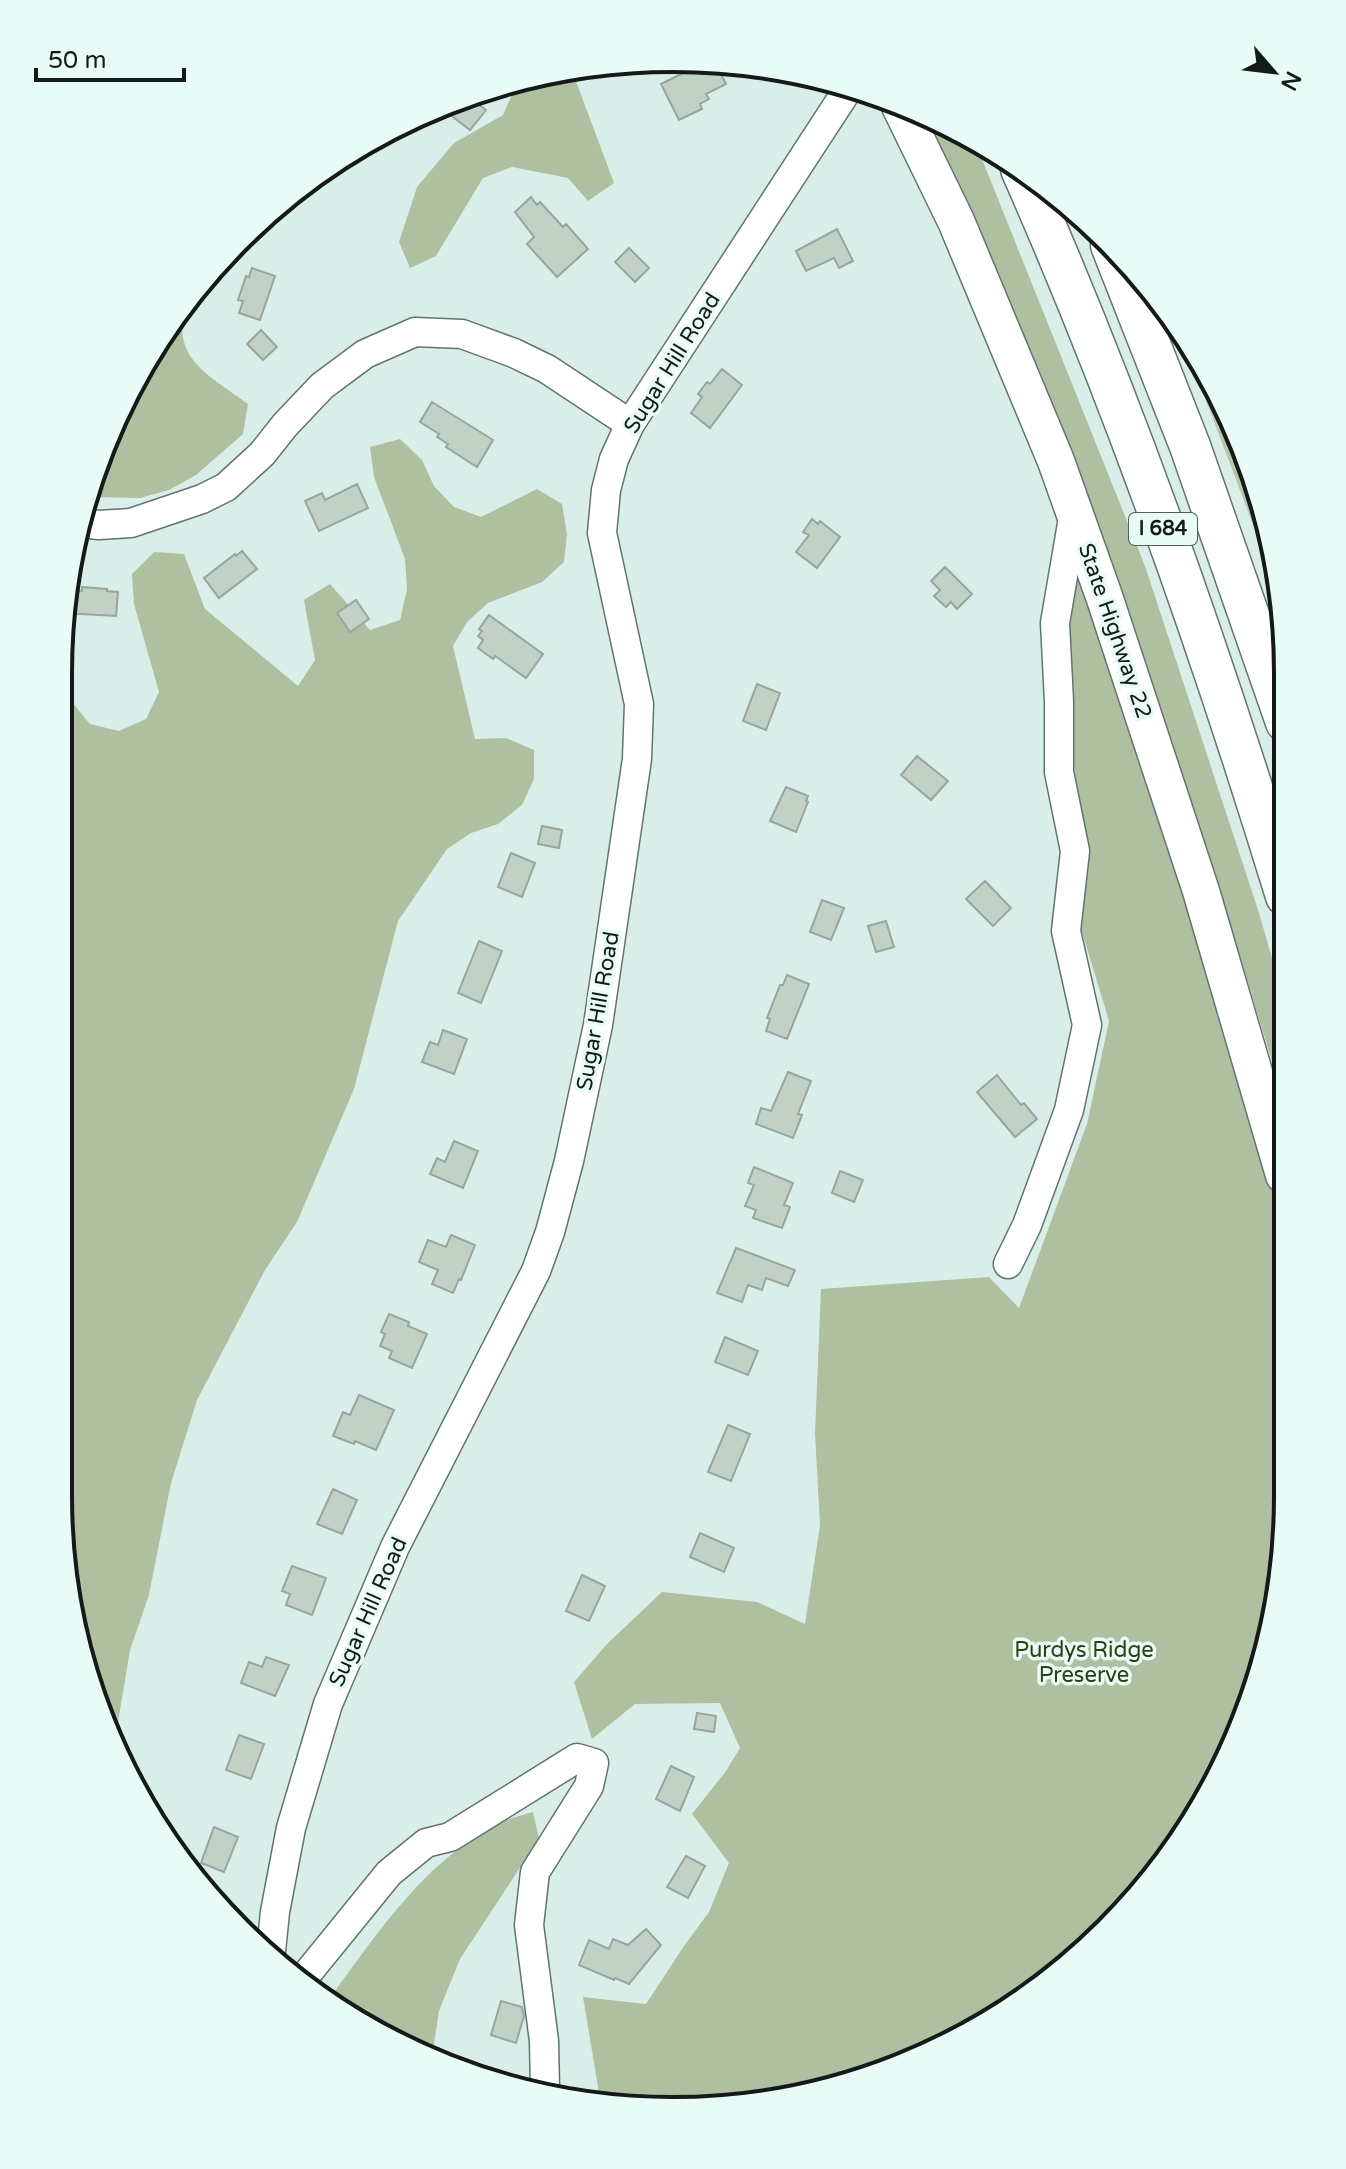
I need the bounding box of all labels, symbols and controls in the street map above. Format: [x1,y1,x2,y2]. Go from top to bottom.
scale bar [36,32,184,82]
north arrow [1234,32,1314,112]
text: 50 m [48,46,106,75]
text: N [1275,67,1306,95]
street label: Sugar Hill Road [618,288,726,438]
road number: I 684 [1129,513,1197,545]
street label: State Highway 22 [1073,540,1157,722]
street label: Sugar Hill Road [571,929,625,1093]
street label: Sugar Hill Road [323,1533,413,1691]
park label: Purdys Ridge Preserve [1014,1637,1154,1688]

